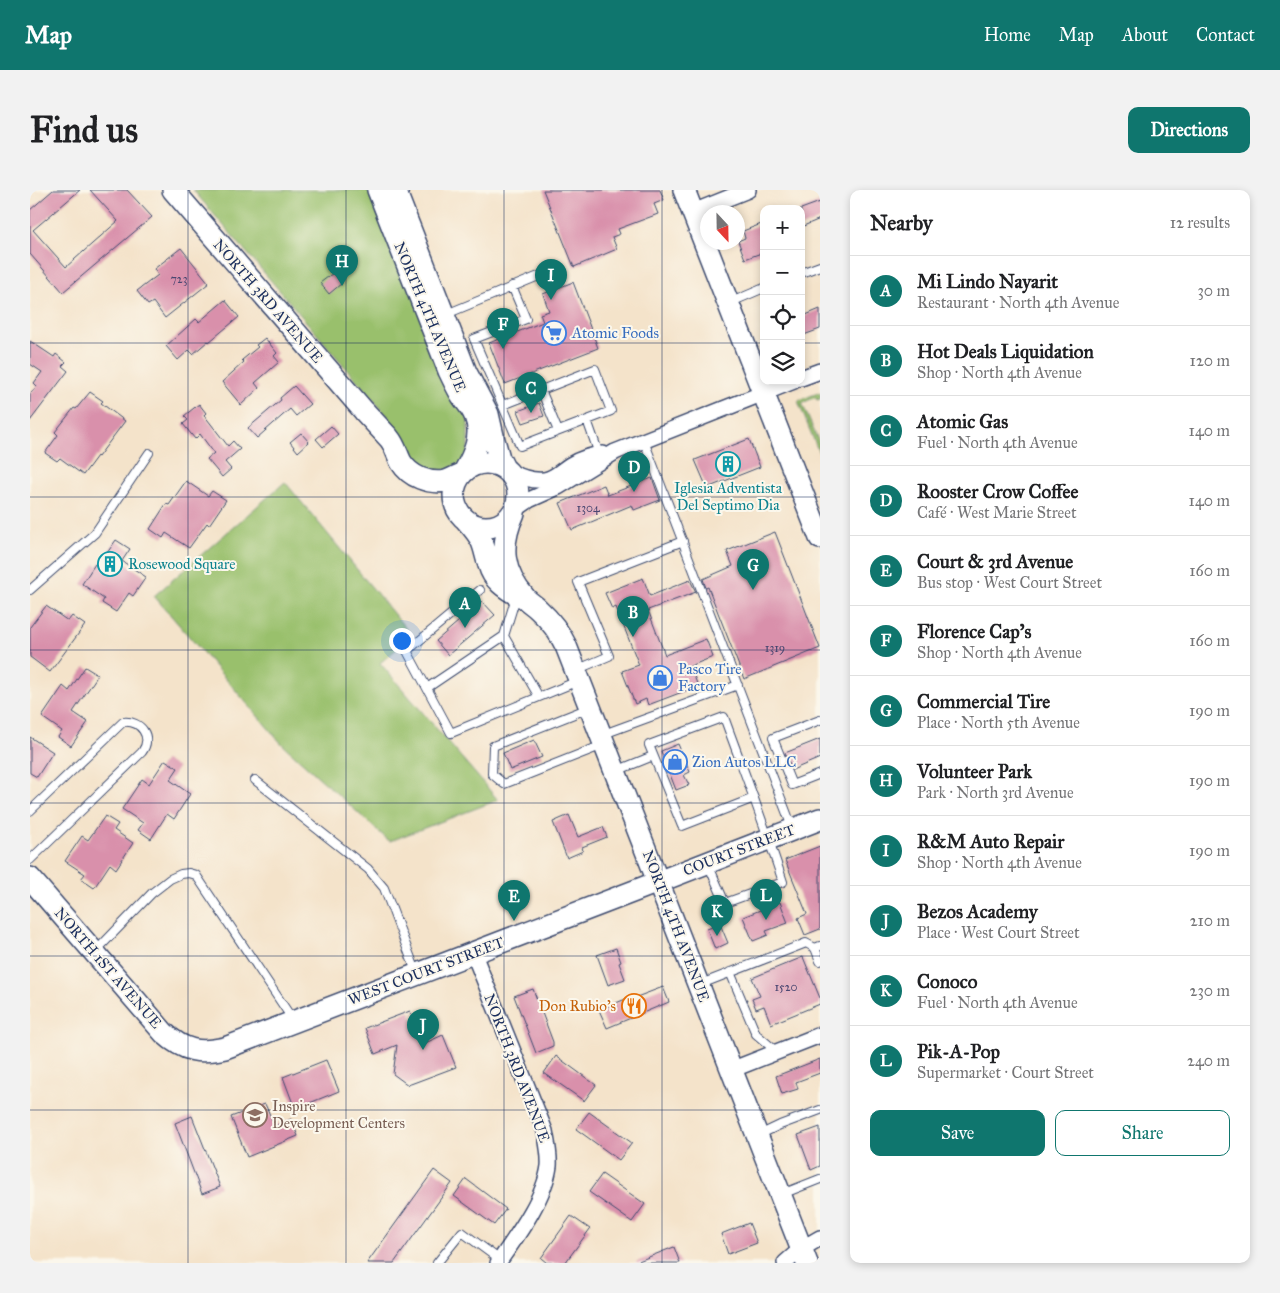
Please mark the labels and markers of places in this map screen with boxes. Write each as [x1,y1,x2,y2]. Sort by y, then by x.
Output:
pin: H [326,245,358,286]
pin: I [535,259,567,300]
pin: F [487,308,519,349]
supermarket icon: Atomic Foods [541,320,567,346]
place label: Atomic Foods [571,324,659,342]
pin: C [515,372,547,413]
pin: D [618,451,650,492]
building icon: Iglesia Adventista Del Septimo Dia [715,451,741,477]
place label: Iglesia Adventista Del Septimo Dia [674,479,783,514]
pin: G [737,549,769,590]
building icon: Rosewood Square [97,551,123,577]
place label: Rosewood Square [128,555,236,574]
pin: A [449,587,481,628]
pin: B [617,596,649,637]
place label: Pasco Tire Factory [678,660,742,695]
shop icon: Pasco Tire Factory [647,665,673,691]
shop icon: Zion Autos LLC [662,749,688,775]
place label: Zion Autos LLC [692,753,796,771]
pin: L [750,879,782,920]
pin: E [498,880,530,921]
pin: K [701,895,733,936]
restaurant icon: Don Rubio's [621,993,647,1019]
place label: Don Rubio's [539,997,616,1015]
pin: J [407,1009,439,1050]
place label: Inspire Development Centers [272,1097,405,1132]
school or university icon: Inspire Development Centers [242,1102,268,1128]

